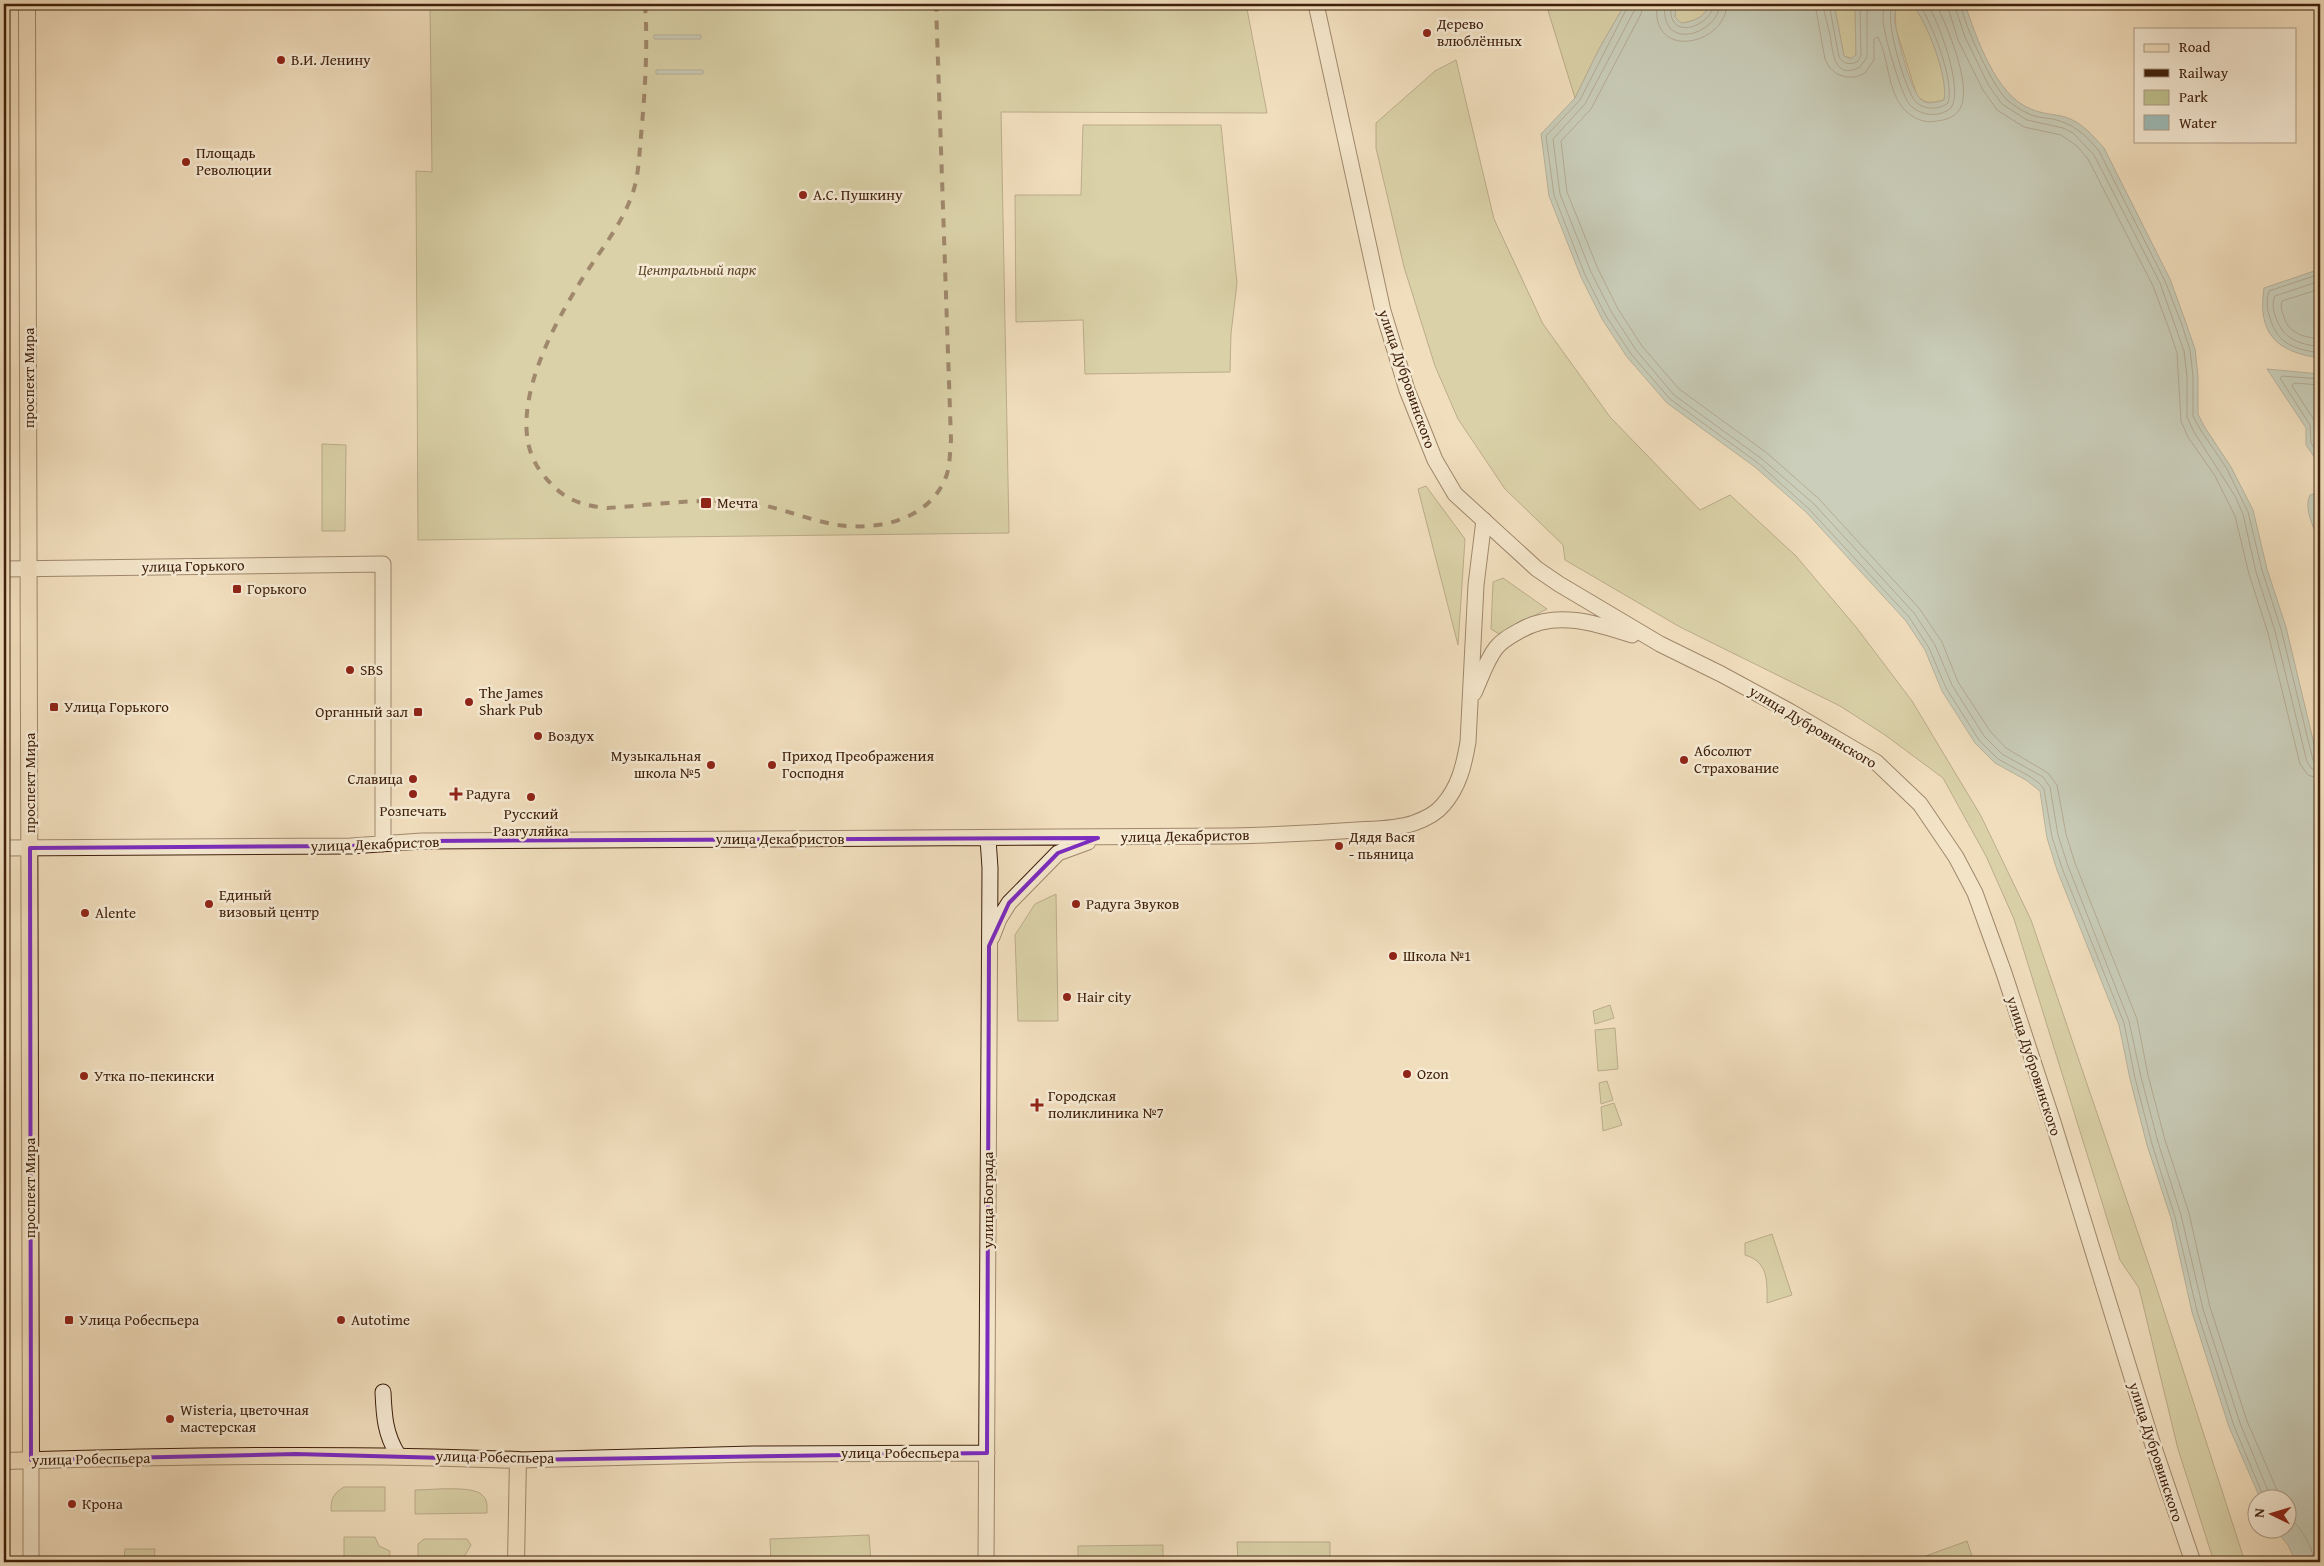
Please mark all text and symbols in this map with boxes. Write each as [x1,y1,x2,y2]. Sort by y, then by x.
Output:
place label: Дерево влюблённых [1436,13,1522,51]
marker: Дерево влюблённых [1421,27,1433,39]
legend [2134,28,2296,142]
text: Road [2179,36,2210,57]
place label: В.И. Ленину [291,49,371,70]
marker: В.И. Ленину [275,54,287,66]
text: Railway [2179,62,2229,83]
text: Park [2179,86,2208,107]
text: Water [2179,112,2217,133]
place label: Площадь Революции [196,142,272,180]
marker: Площадь Революции [180,156,192,168]
place label: А.С. Пушкину [813,184,903,205]
marker: А.С. Пушкину [797,189,809,201]
park label: Центральный парк [638,259,757,280]
street label: улица Дубровинского [1374,306,1441,451]
street label: проспект Мира [18,327,39,428]
place label: Мечта [717,492,759,513]
marker: Мечта [699,496,713,510]
street label: улица Горького [140,554,245,577]
place label: Горького [247,578,307,599]
marker: Горького [231,583,243,595]
place label: SBS [360,659,383,680]
marker: SBS [344,664,356,676]
street label: улица Дубровинского [1745,680,1881,773]
place label: The James Shark Pub [479,682,543,720]
place label: Улица Горького [64,696,169,717]
marker: The James Shark Pub [463,696,475,708]
marker: Улица Горького [48,701,60,713]
place label: Органный зал [315,701,408,722]
marker: Органный зал [412,706,424,718]
place label: Воздух [548,725,594,746]
marker: Воздух [532,730,544,742]
street label: проспект Мира [19,732,40,833]
place label: Абсолют Страхование [1694,740,1779,778]
place label: Музыкальная школа №5 [611,745,701,783]
place label: Приход Преображения Господня [782,745,934,783]
marker: Абсолют Страхование [1678,754,1690,766]
marker: Музыкальная школа №5 [705,759,717,771]
marker: Приход Преображения Господня [766,759,778,771]
place label: Славица [348,768,404,789]
marker: Славица [407,773,419,785]
place label: Радуга [466,783,511,804]
marker: Розпечать [407,788,419,800]
marker: Радуга [450,788,462,800]
marker: Русский Разгуляйка [525,791,537,803]
place label: Розпечать [379,800,447,821]
place label: Русский Разгуляйка [493,803,570,841]
street label: улица Декабристов [1119,824,1250,847]
place label: Дядя Вася - пьяница [1348,826,1416,864]
street label: улица Декабристов [715,828,844,849]
street label: улица Декабристов [309,831,440,856]
marker: Дядя Вася - пьяница [1333,840,1345,852]
place label: Единый визовый центр [219,884,319,922]
place label: Радуга Звуков [1086,893,1179,914]
marker: Единый визовый центр [203,898,215,910]
marker: Радуга Звуков [1070,898,1082,910]
place label: Alente [95,902,136,923]
marker: Alente [79,907,91,919]
place label: Школа №1 [1403,945,1471,966]
marker: Школа №1 [1387,950,1399,962]
place label: Hair city [1077,986,1132,1007]
marker: Hair city [1061,991,1073,1003]
street label: улица Дубровинского [2002,992,2067,1139]
place label: Ozon [1417,1063,1449,1084]
place label: Утка по-пекински [94,1065,214,1086]
marker: Ozon [1401,1068,1413,1080]
marker: Утка по-пекински [78,1070,90,1082]
place label: Городская поликлиника №7 [1048,1085,1164,1123]
marker: Городская поликлиника №7 [1030,1098,1044,1112]
street label: проспект Мира [19,1137,40,1238]
street label: улица Бограда [977,1151,998,1249]
place label: Улица Робеспьера [79,1309,200,1330]
place label: Autotime [351,1309,410,1330]
marker: Улица Робеспьера [63,1314,75,1326]
marker: Autotime [335,1314,347,1326]
street label: улица Дубровинского [2124,1378,2189,1525]
place label: Wisteria, цветочная мастерская [180,1399,309,1437]
marker: Wisteria, цветочная мастерская [164,1413,176,1425]
street label: улица Робеспьера [840,1442,960,1463]
street label: улица Робеспьера [434,1445,555,1468]
street label: улица Робеспьера [30,1447,151,1470]
north arrow [2246,1488,2296,1538]
place label: Крона [82,1493,124,1514]
marker: Крона [66,1498,78,1510]
text: N [2249,1507,2269,1518]

